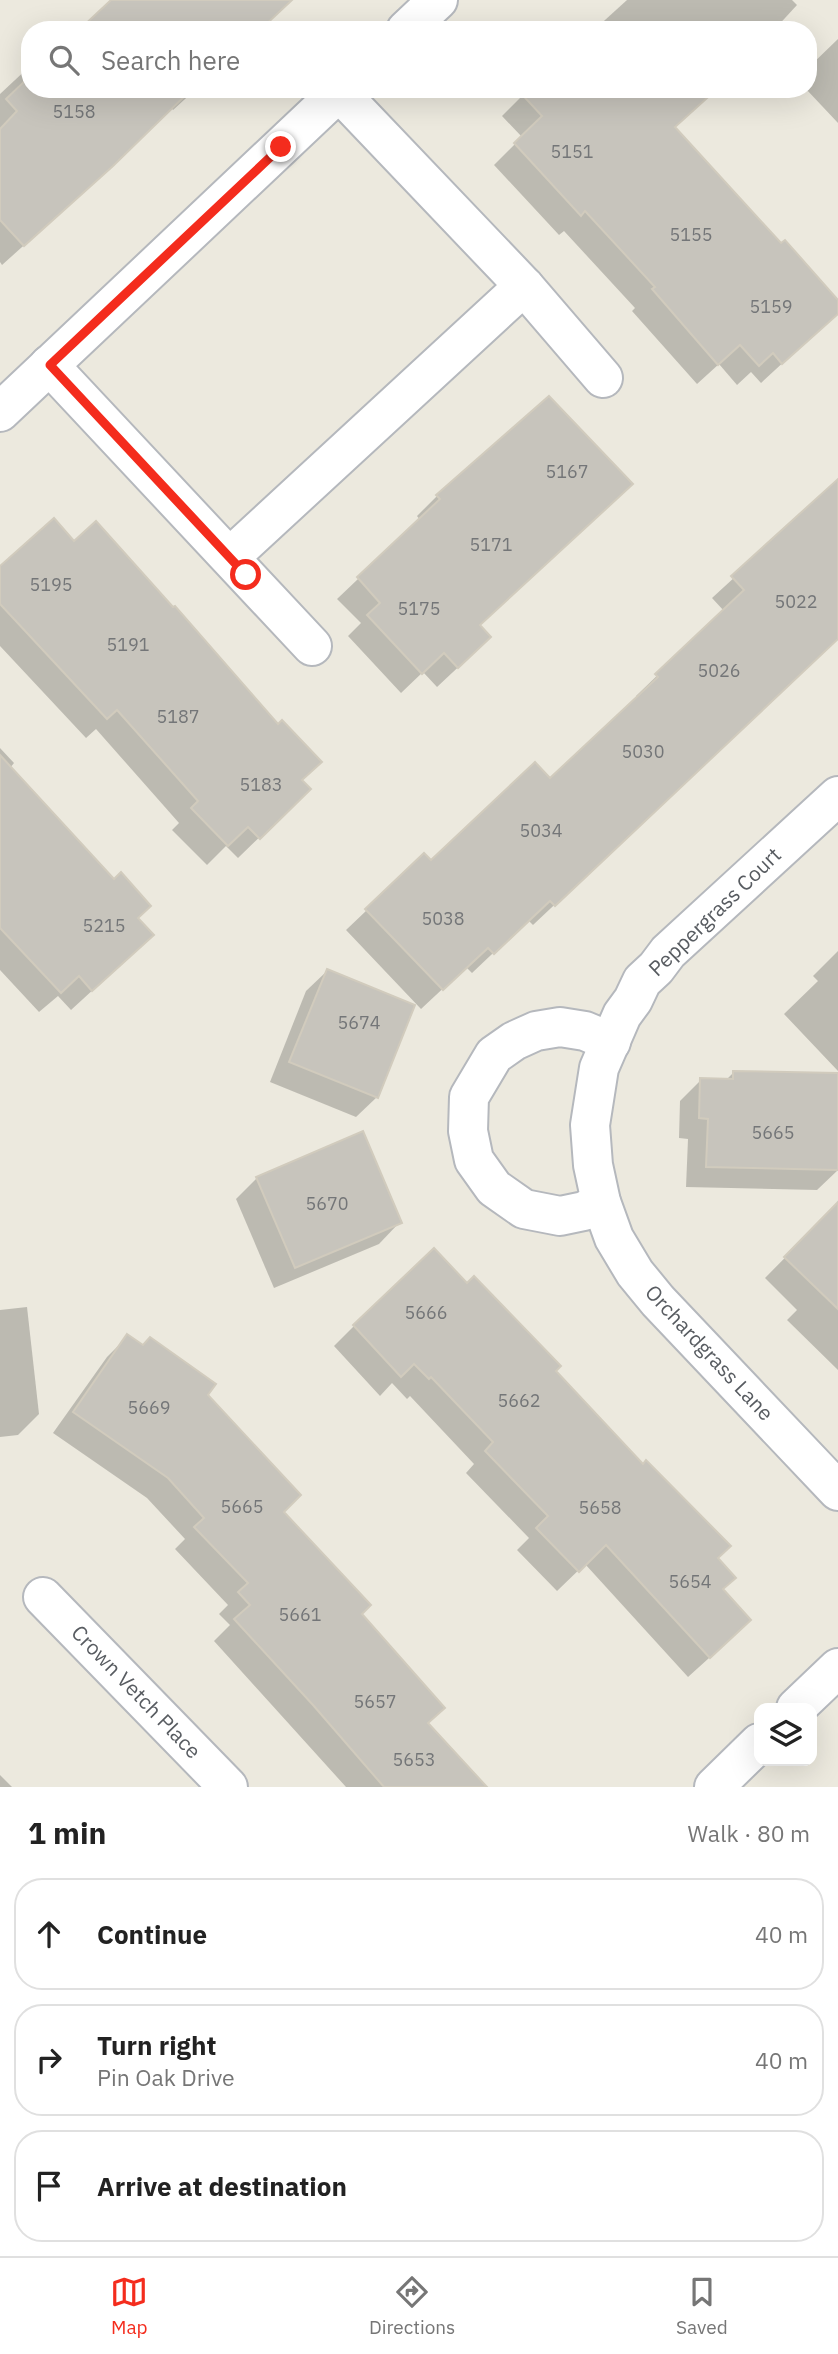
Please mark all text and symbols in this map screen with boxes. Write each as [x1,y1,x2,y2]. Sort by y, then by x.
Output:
search box [21,21,817,98]
icon: search [45,41,83,79]
text: Search here [101,43,240,77]
house number: 5158 [52,100,96,123]
route end [265,131,296,162]
house number: 5151 [550,140,594,163]
house number: 5155 [669,223,713,246]
house number: 5159 [749,295,793,318]
house number: 5167 [545,460,589,483]
house number: 5171 [469,533,513,556]
route start [230,559,261,590]
house number: 5195 [29,573,73,596]
house number: 5022 [774,590,818,613]
house number: 5175 [397,597,441,620]
house number: 5191 [106,633,150,656]
house number: 5026 [697,659,741,682]
house number: 5187 [156,705,200,728]
house number: 5030 [621,740,665,763]
house number: 5183 [239,773,283,796]
house number: 5034 [519,819,563,842]
street label: Peppergrass Court [642,841,787,982]
house number: 5038 [421,907,465,930]
house number: 5215 [82,914,126,937]
house number: 5674 [337,1011,381,1034]
house number: 5665 [751,1121,795,1144]
house number: 5670 [305,1192,349,1215]
street label: Orchardgrass Lane [639,1278,780,1426]
house number: 5666 [404,1301,448,1324]
house number: 5662 [497,1389,541,1412]
house number: 5669 [127,1396,171,1419]
house number: 5665 [220,1495,264,1518]
house number: 5658 [578,1496,622,1519]
house number: 5654 [668,1570,712,1593]
house number: 5661 [278,1603,322,1626]
street label: Crown Vetch Place [66,1619,208,1764]
house number: 5657 [353,1690,397,1713]
map controls [754,1703,817,1766]
button: layers [754,1703,817,1766]
house number: 5653 [392,1748,436,1771]
text: 1 min [28,1813,106,1852]
text: Walk · 80 m [688,1818,810,1848]
icon: ahead [30,1915,68,1953]
text: Continue [97,1917,207,1951]
text: 40 m [755,1919,808,1949]
text: Turn right [97,2028,216,2062]
icon: right [30,2041,68,2079]
text: 40 m [755,2045,808,2075]
text: Pin Oak Drive [97,2062,235,2092]
icon: arrive [30,2167,68,2205]
text: Arrive at destination [97,2169,347,2203]
tab: Map [110,2273,148,2339]
tab: Directions [369,2273,455,2339]
tab: Saved [676,2273,728,2339]

